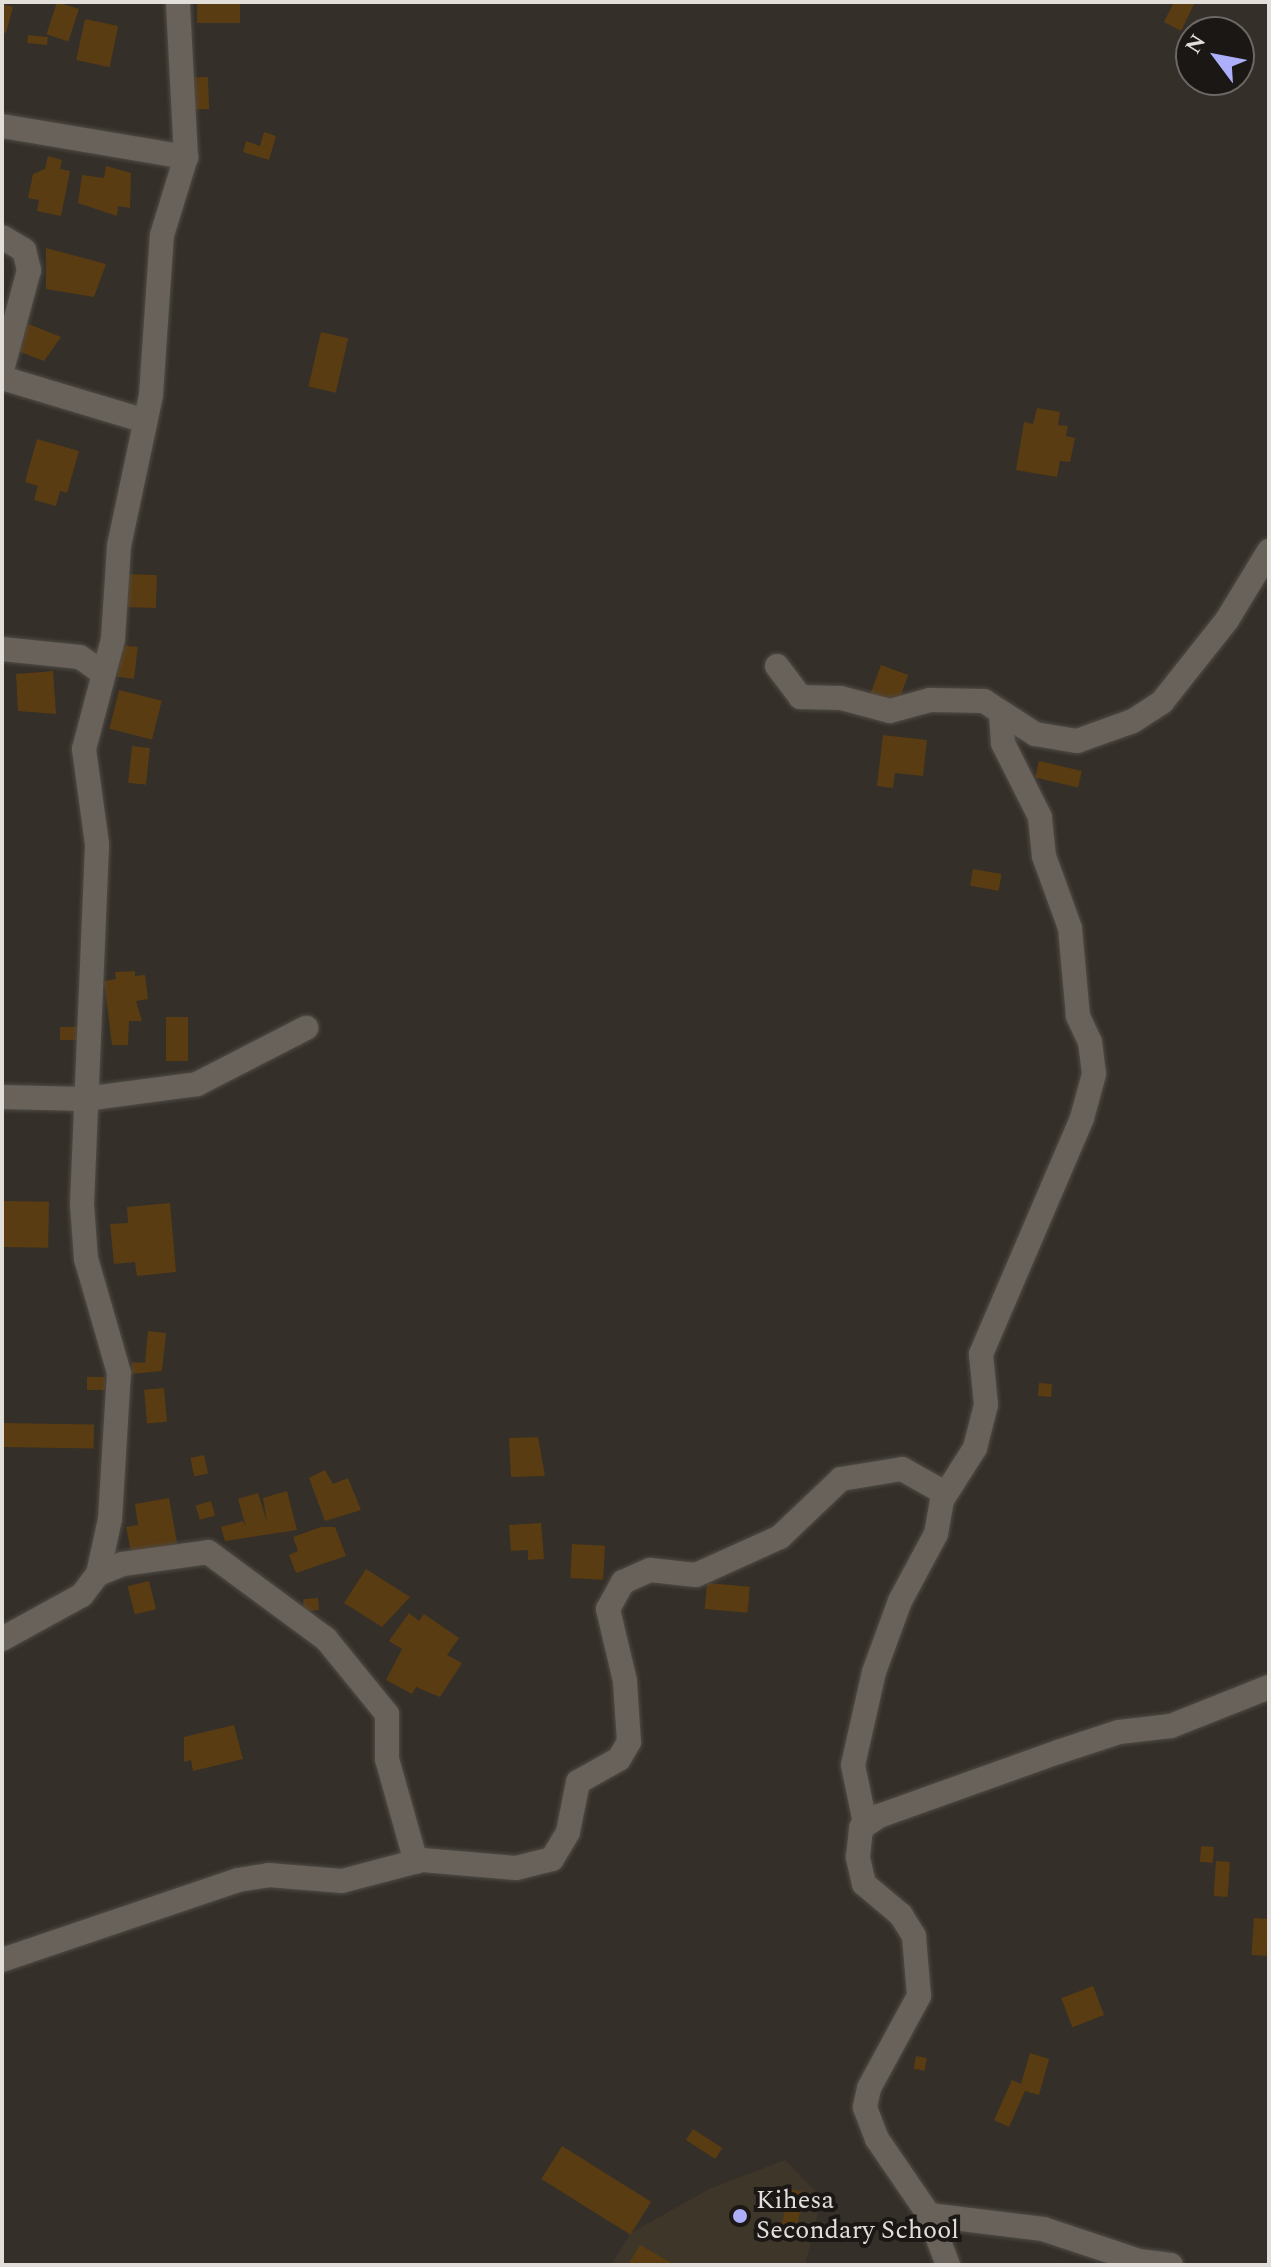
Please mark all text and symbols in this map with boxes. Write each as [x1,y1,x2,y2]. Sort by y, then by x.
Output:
north arrow [1175,16,1255,96]
text: N [1177,28,1215,60]
place label: Kihesa Secondary School [756,2185,959,2246]
marker: Kihesa Secondary School [731,2207,749,2225]

